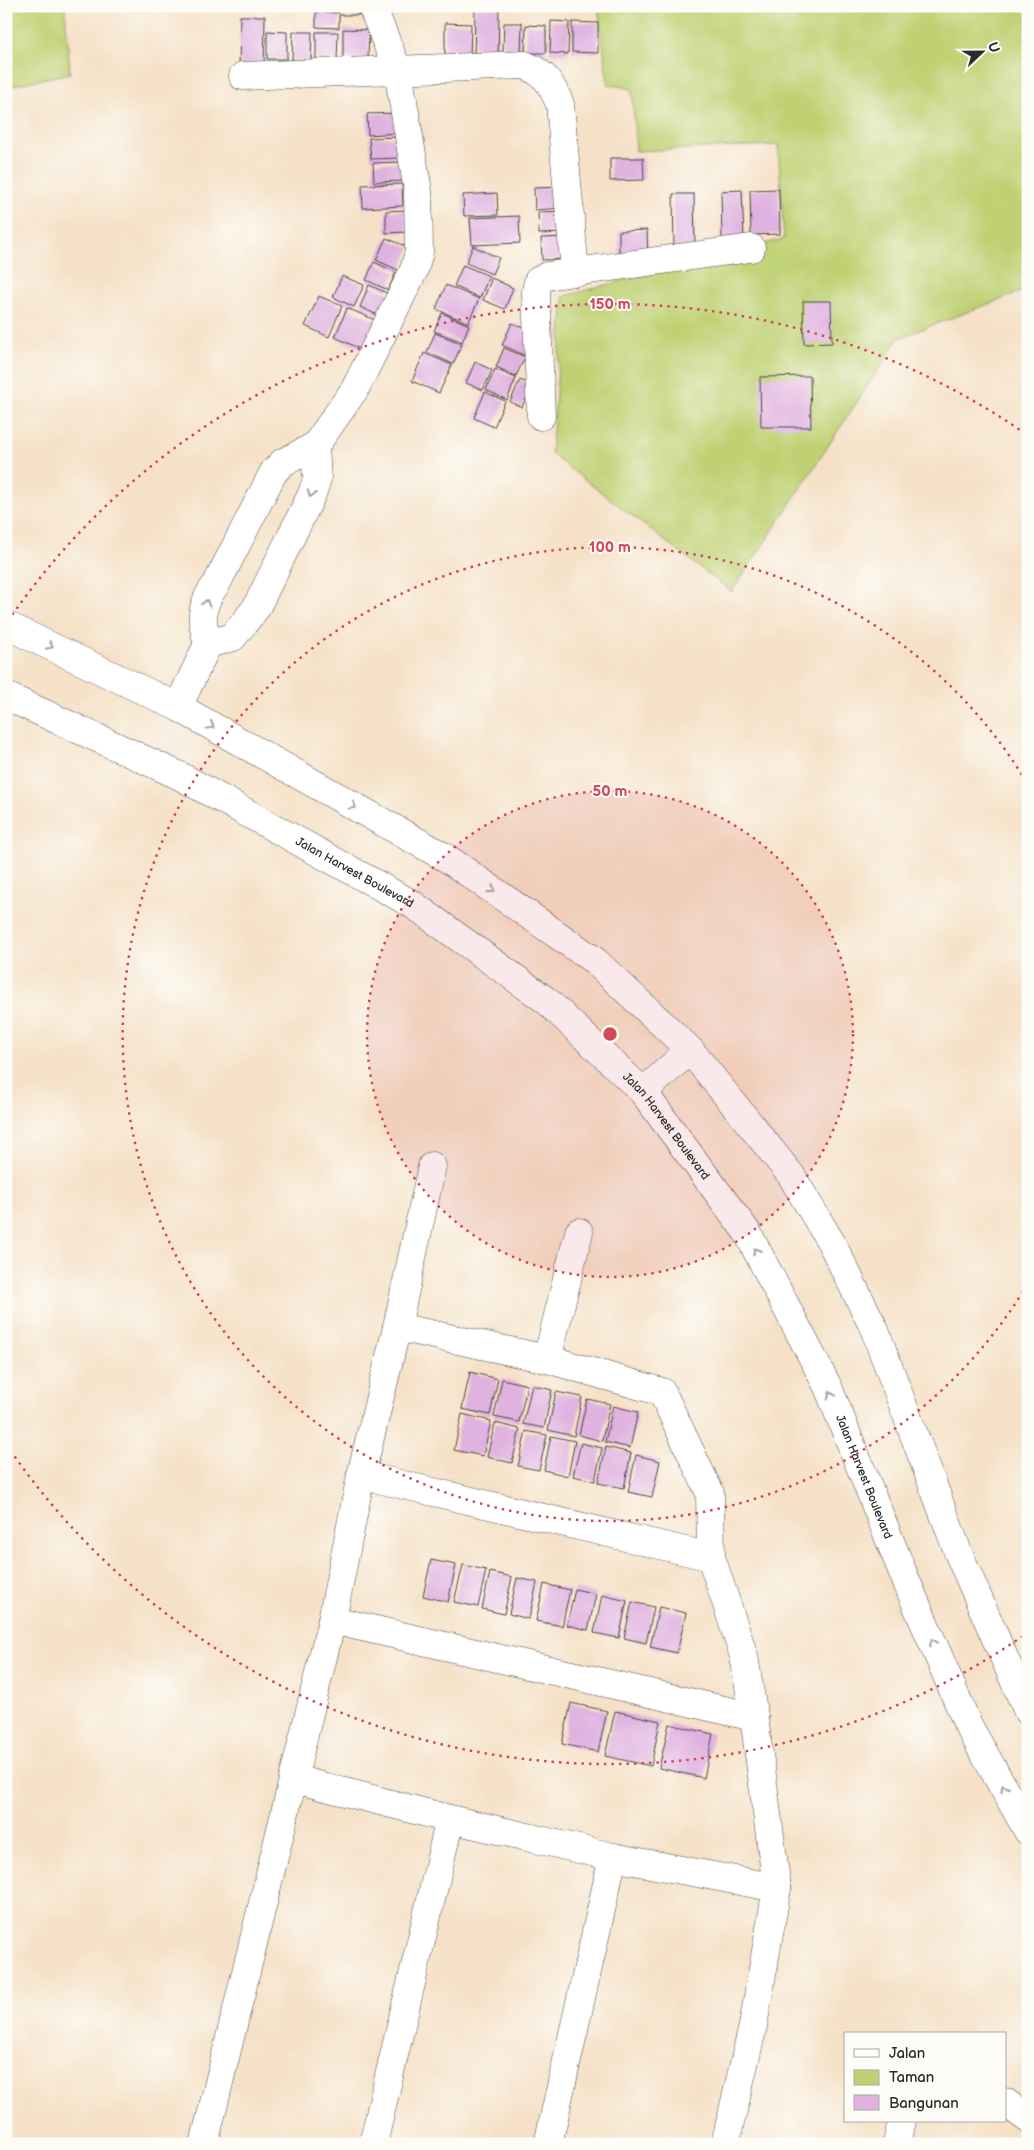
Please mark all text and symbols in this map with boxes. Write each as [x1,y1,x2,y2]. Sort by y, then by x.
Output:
north arrow [956,28,1006,78]
text: U [984,40,1003,55]
text: 150 m [589,295,631,314]
one-way arrow [307,489,318,498]
text: 100 m [589,538,631,557]
one-way arrow [200,598,211,607]
one-way arrow [45,640,54,650]
one-way arrow [206,720,215,730]
text: 50 m [593,782,628,801]
one-way arrow [348,799,357,809]
street label: Jalan Harvest Boulevard [293,834,416,911]
one-way arrow [486,884,496,893]
centre of rings [601,1025,619,1043]
street label: Jalan Harvest Boulevard [620,1069,713,1183]
one-way arrow [753,1247,763,1256]
one-way arrow [827,1391,837,1400]
street label: Jalan Harvest Boulevard [832,1412,896,1541]
one-way arrow [928,1638,939,1647]
one-way arrow [1000,1784,1010,1793]
legend [844,2032,1006,2122]
text: Jalan [889,2044,925,2063]
text: Taman [889,2068,934,2087]
text: Bangunan [889,2094,959,2113]

